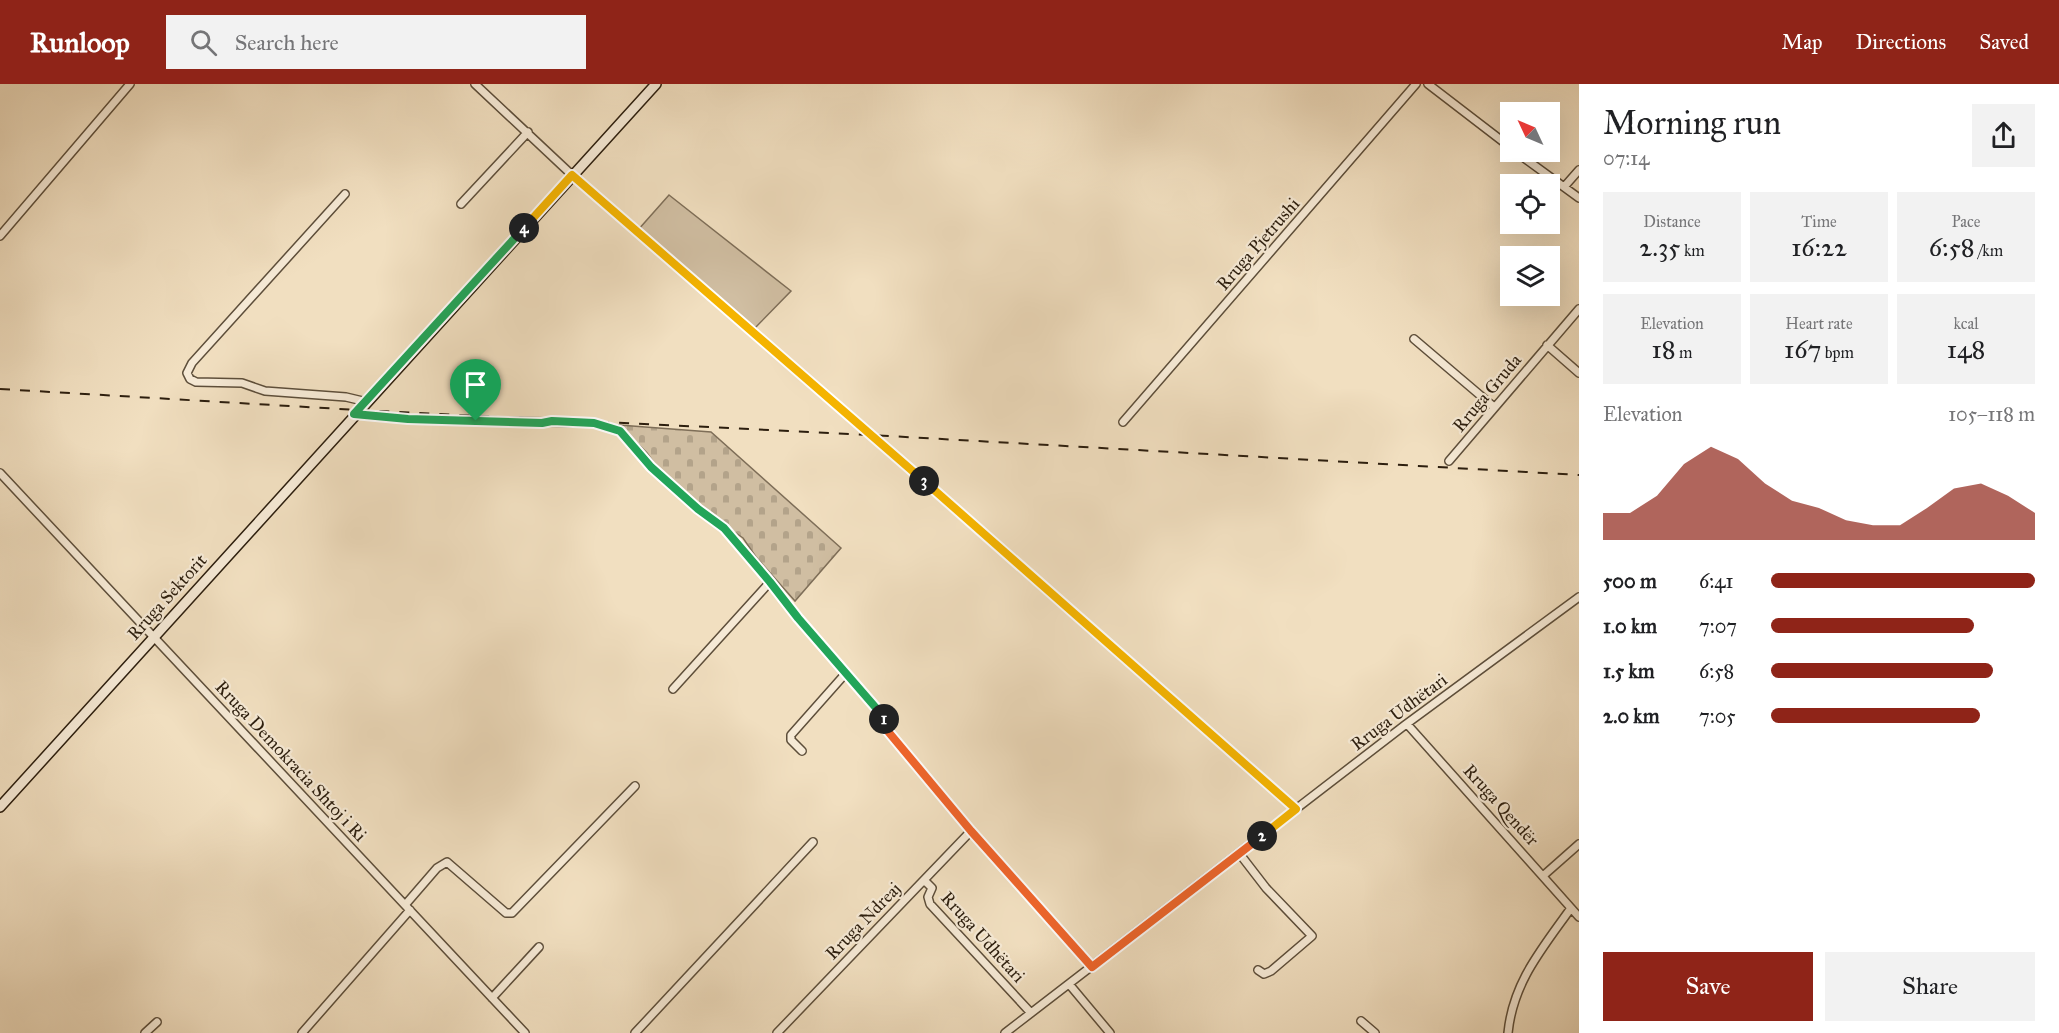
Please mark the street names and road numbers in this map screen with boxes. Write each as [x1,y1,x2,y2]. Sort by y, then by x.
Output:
street label: Rruga Pjetrushi [1212,193,1305,295]
street label: Rruga Gruda [1448,349,1527,437]
street label: Rruga Sektorit [122,549,213,645]
street label: Rruga Udhëtari [1346,669,1452,756]
street label: Rruga Demokracia Shtoj i Ri [210,676,371,847]
street label: Rruga Qendër [1458,760,1544,851]
street label: Rruga Ndreaj [821,878,906,965]
street label: Rruga Udhëtari [936,887,1030,988]

